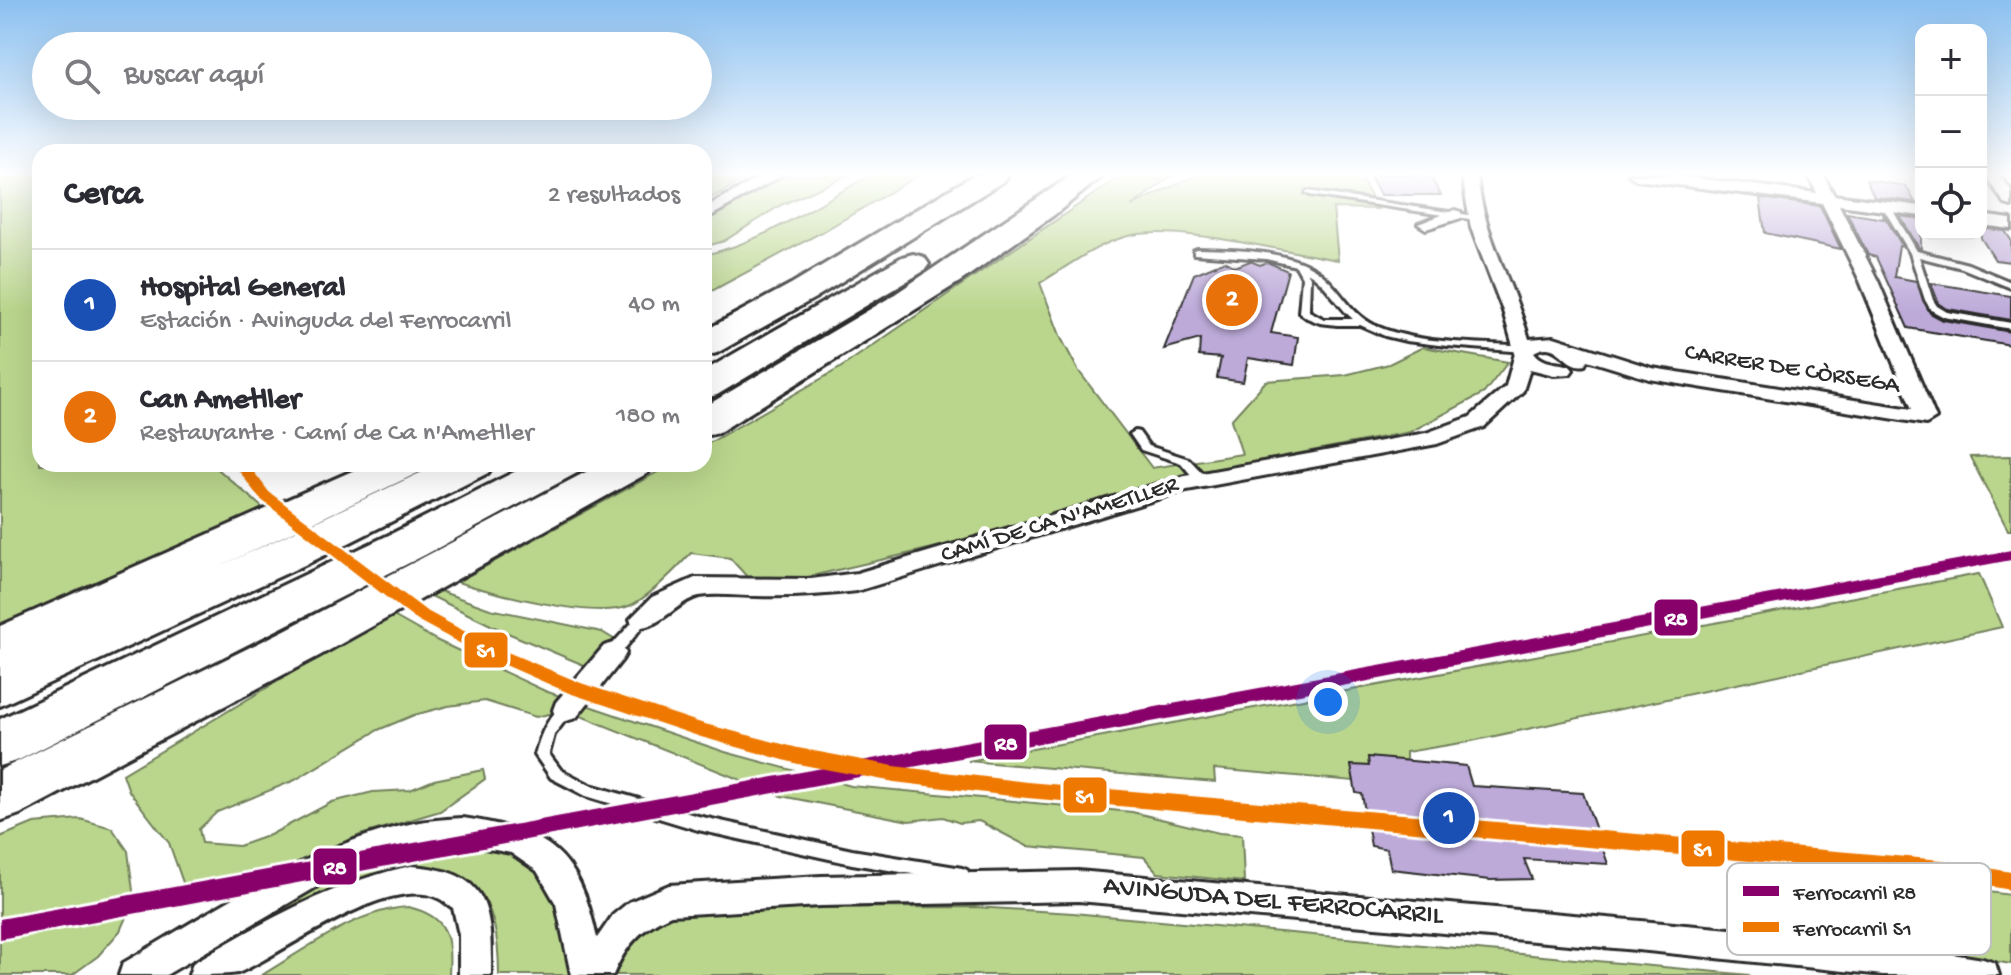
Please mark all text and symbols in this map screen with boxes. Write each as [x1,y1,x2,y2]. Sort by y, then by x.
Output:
map controls [1915,24,1987,240]
button: + [1915,24,1987,96]
search box [32,32,712,120]
icon: search [60,54,104,98]
text: Buscar aquí [124,59,264,94]
button: − [1915,96,1987,168]
button: locate [1915,168,1987,240]
text: Cerca [64,176,142,216]
text: 2 resultados [548,181,680,212]
pin: 2 [1206,270,1258,330]
text: Hospital General [140,272,346,307]
text: 1 [85,290,95,321]
text: 40 m [628,290,680,321]
text: Estación · Avinguda del Ferrocarril [140,307,511,338]
street label: CARRER DE CÒRSEGA [1682,339,1903,402]
text: Can Ametller [140,384,300,419]
text: 2 [84,402,96,433]
text: 180 m [616,402,680,433]
text: Restaurante · Camí de Ca n'Ametller [140,419,534,450]
street label: CAMÍ DE CA N'AMETLLER [938,471,1183,571]
line badge: R8 [1653,598,1699,637]
text: R8 [1663,608,1688,634]
line badge: S1 [463,631,509,669]
text: S1 [476,640,496,666]
your location [1308,682,1348,722]
line badge: R8 [983,723,1028,761]
text: R8 [993,733,1018,759]
line badge: S1 [1062,776,1108,814]
text: S1 [1075,786,1095,812]
pin: 1 [1423,788,1475,848]
line badge: S1 [1680,829,1726,868]
text: S1 [1693,839,1713,865]
line badge: R8 [312,847,358,886]
text: R8 [322,857,347,883]
legend [1727,863,1991,955]
street label: AVINGUDA DEL FERROCARRIL [1102,871,1446,933]
text: Ferrocarril R8 [1792,882,1916,908]
text: Ferrocarril S1 [1792,918,1912,944]

